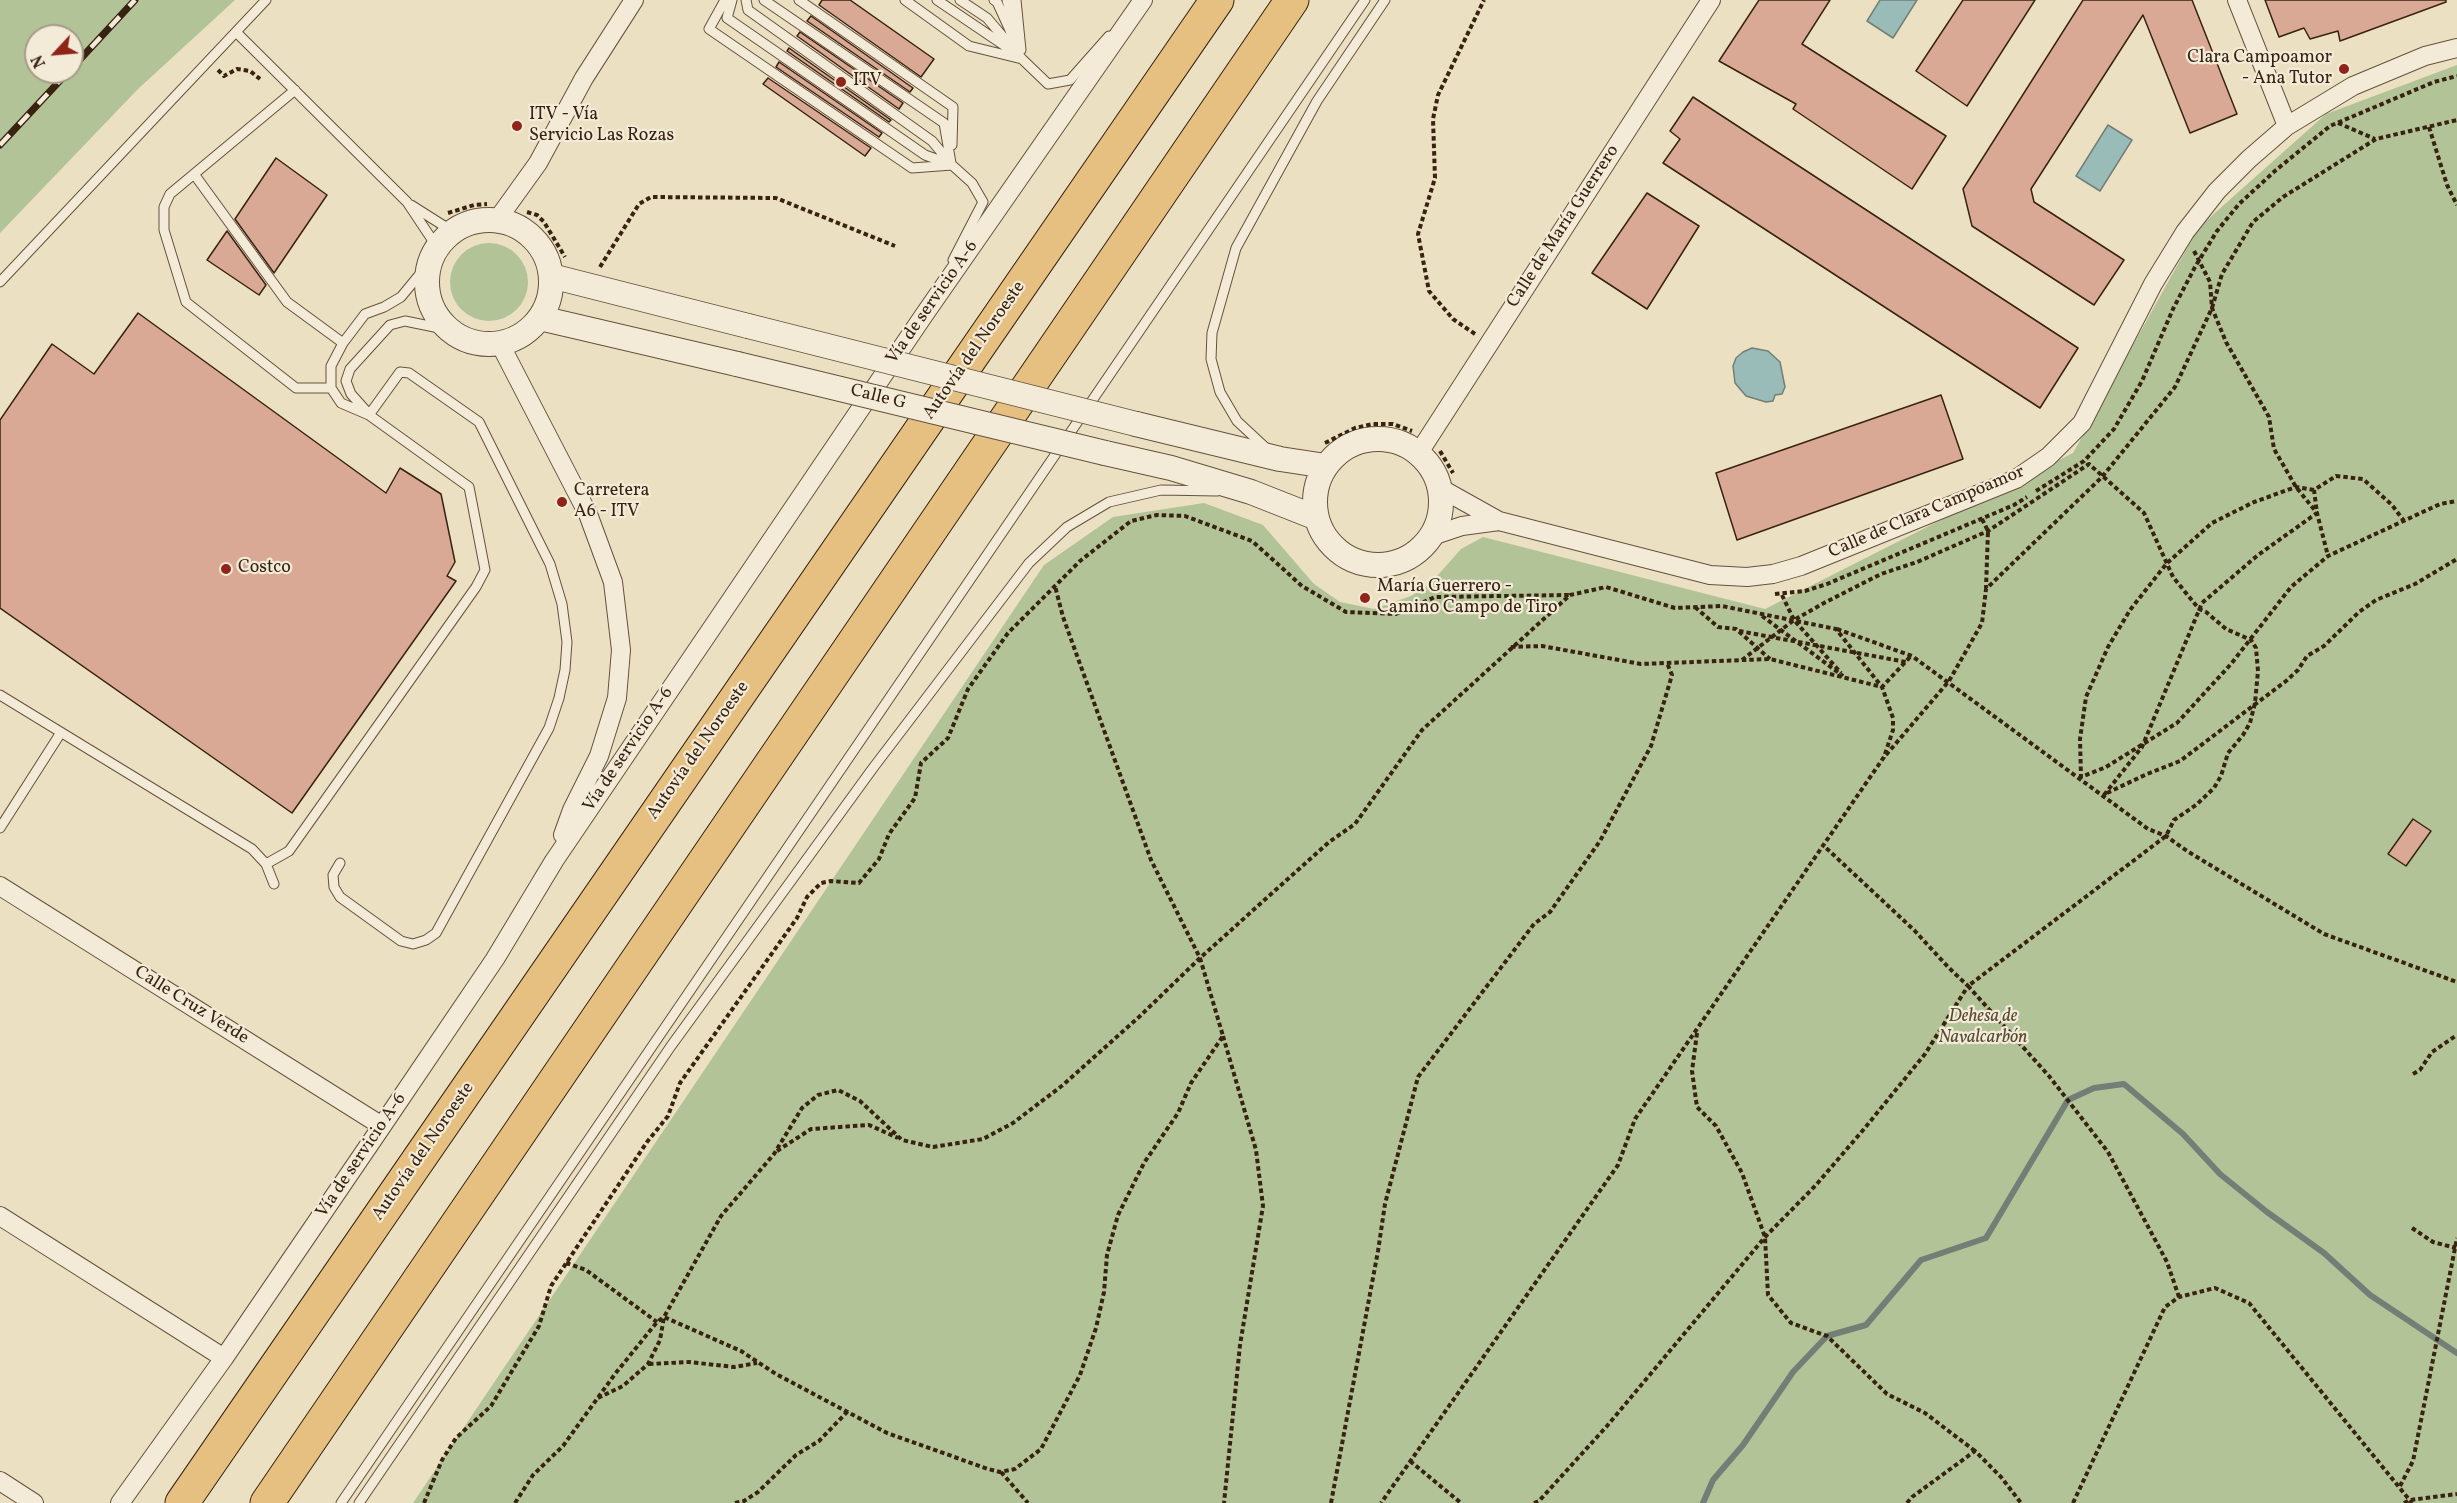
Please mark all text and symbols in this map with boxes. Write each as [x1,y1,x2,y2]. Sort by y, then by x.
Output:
north arrow [24,24,84,84]
place label: Clara Campoamor - Ana Tutor [2187,48,2332,90]
text: N [27,51,52,71]
marker: Clara Campoamor - Ana Tutor [2337,62,2351,76]
place label: ITV [853,71,882,93]
marker: ITV [834,75,848,89]
place label: ITV - Vía Servicio Las Rozas [529,105,674,148]
marker: ITV - Vía Servicio Las Rozas [510,119,524,133]
street label: Calle de María Guerrero [1503,142,1625,312]
street label: Vía de servicio A-6 [882,237,984,369]
street label: Autovía del Noroeste [919,278,1031,424]
street label: Calle G [848,381,908,415]
street label: Calle de Clara Campoamor [1826,462,2028,564]
place label: Carretera A6 - ITV [574,481,650,524]
marker: Carretera A6 - ITV [555,495,569,509]
place label: Costco [238,558,291,580]
marker: Costco [219,562,233,576]
place label: María Guerrero - Camino Campo de Tiro [1377,577,1558,620]
marker: María Guerrero - Camino Campo de Tiro [1358,591,1372,605]
street label: Autovía del Noroeste [643,678,755,824]
street label: Vía de servicio A-6 [579,684,679,816]
street label: Calle Cruz Verde [130,962,252,1050]
park label: Dehesa de Navalcarbón [1939,1007,2027,1050]
street label: Autovía del Noroeste [368,1079,480,1225]
street label: Vía de servicio A-6 [312,1090,412,1222]

